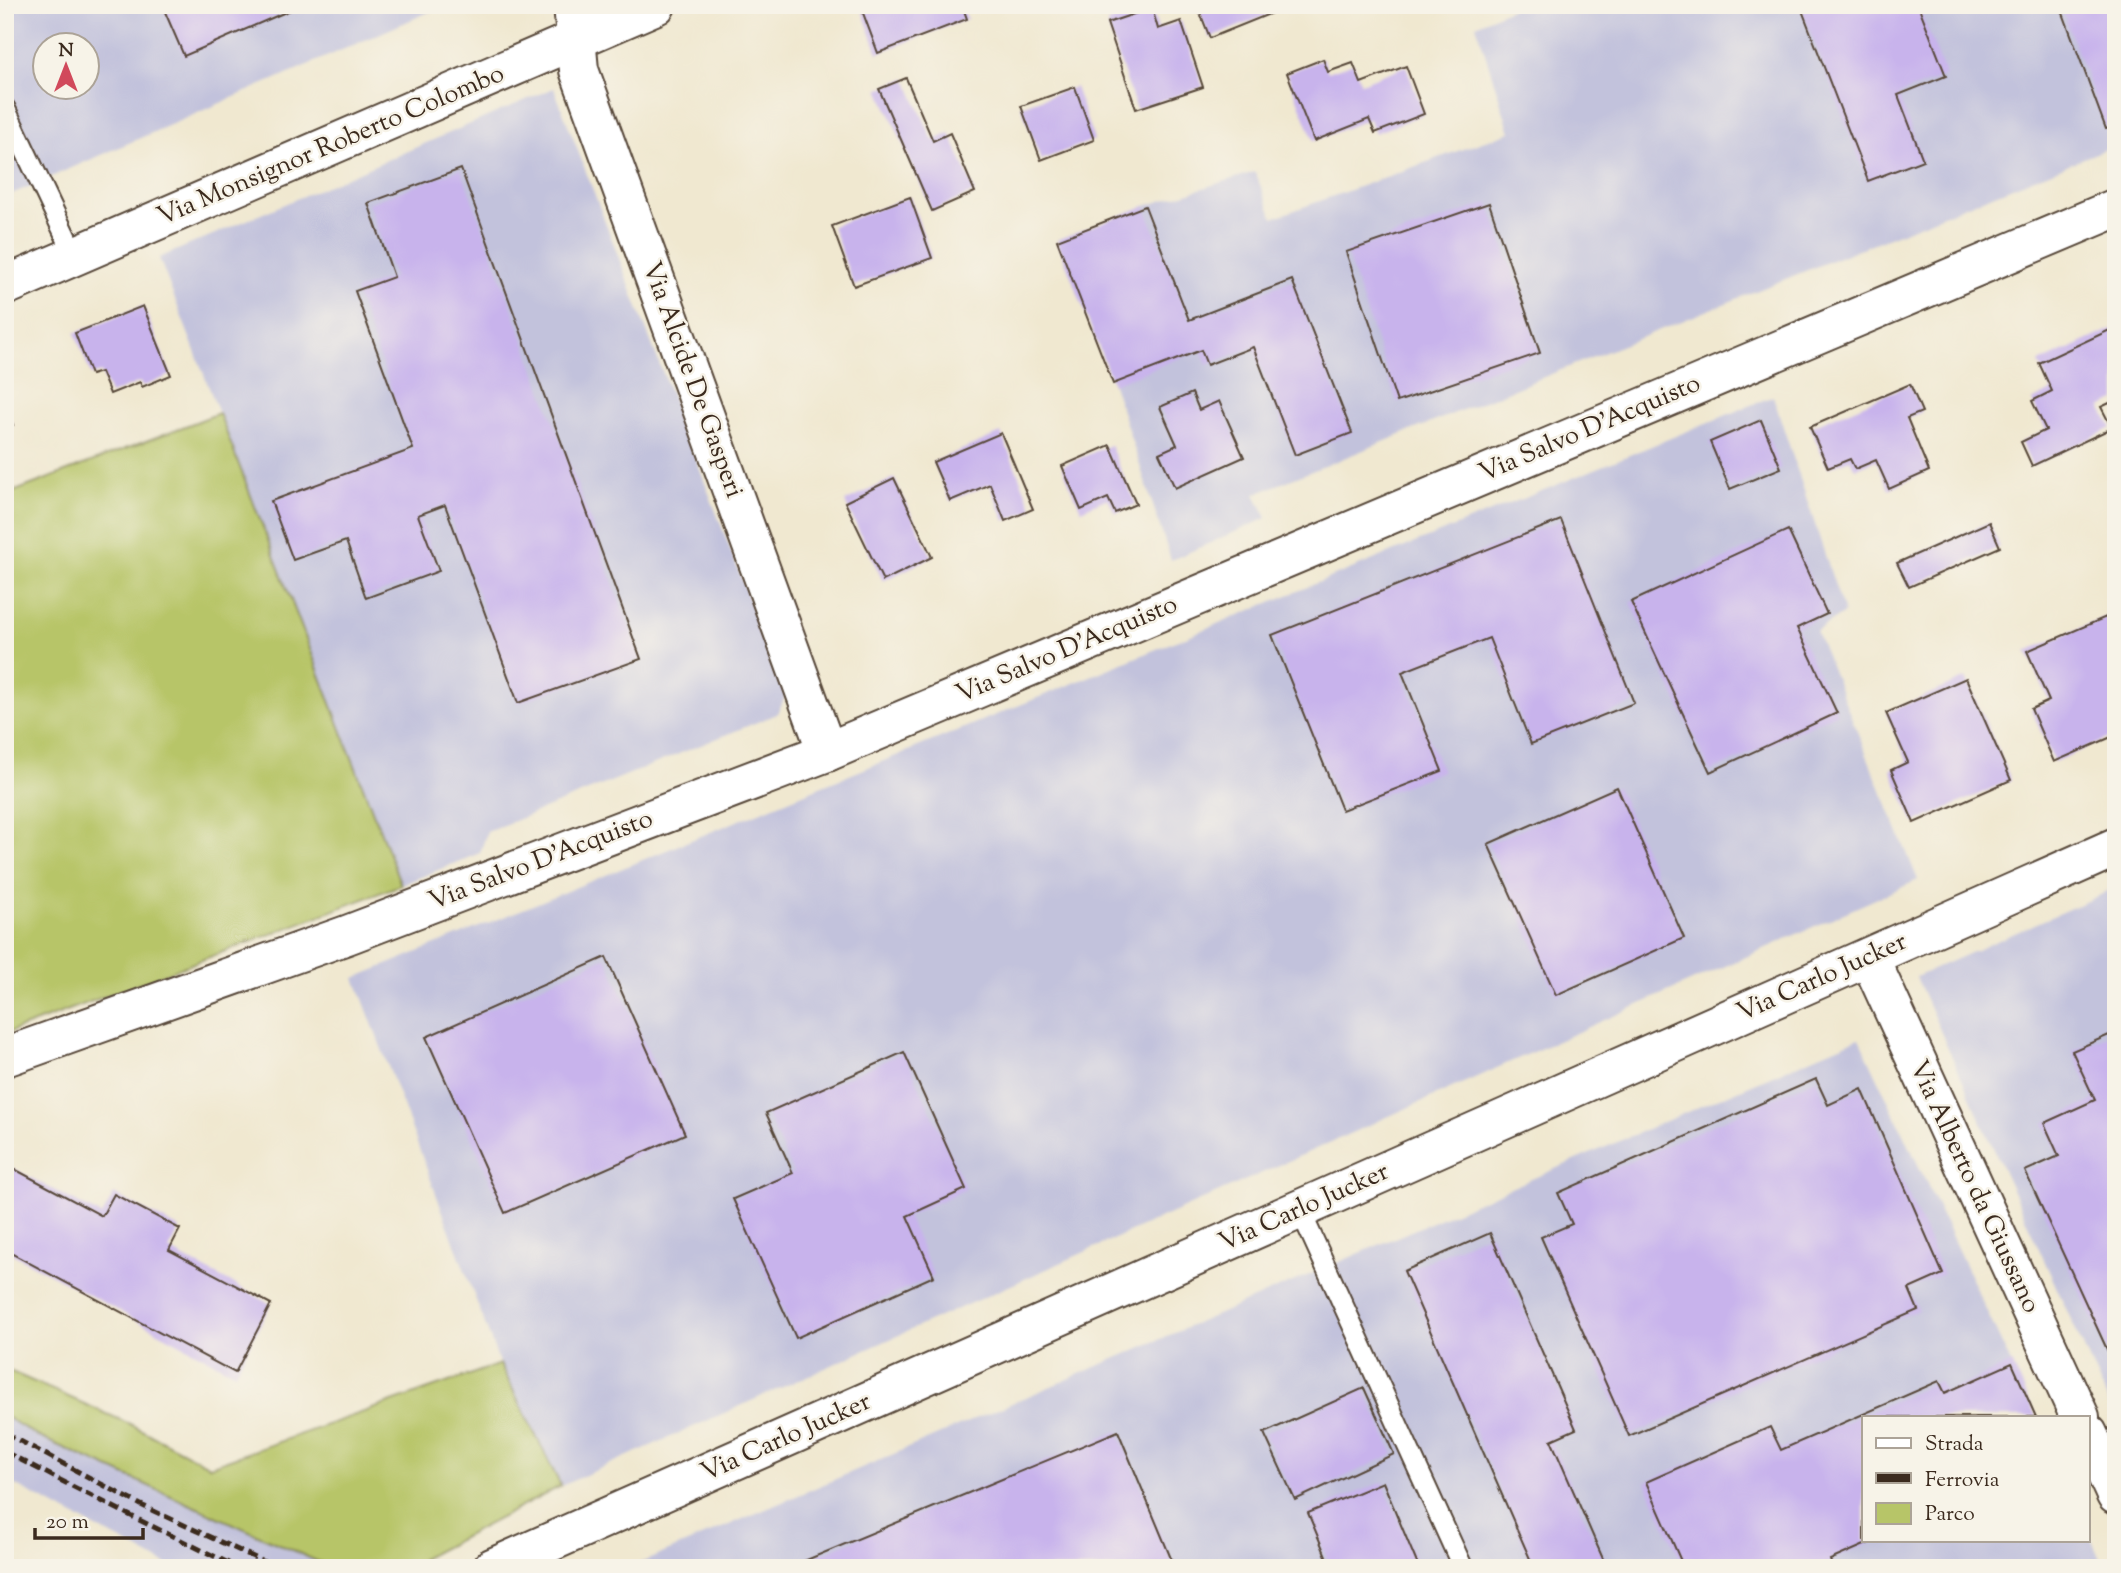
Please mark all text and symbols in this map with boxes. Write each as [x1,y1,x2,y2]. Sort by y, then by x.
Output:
north arrow [32,32,102,102]
text: N [58,38,74,65]
street label: Via Monsignor Roberto Colombo [152,56,510,236]
street label: Via Alcide De Gasperi [632,257,752,503]
street label: Via Salvo D'Acquisto [1473,366,1707,492]
street label: Via Salvo D'Acquisto [950,587,1184,713]
street label: Via Salvo D'Acquisto [424,801,658,921]
street label: Via Carlo Jucker [1731,924,1913,1032]
street label: Via Alberto da Giussano [1899,1055,2049,1319]
street label: Via Carlo Jucker [1213,1154,1395,1262]
street label: Via Carlo Jucker [695,1384,877,1492]
legend [1862,1416,2090,1542]
text: Strada [1925,1430,1984,1460]
text: Ferrovia [1925,1466,2000,1496]
scale bar [35,1496,144,1540]
text: Parco [1925,1500,1975,1530]
text: 20 m [46,1508,89,1538]

